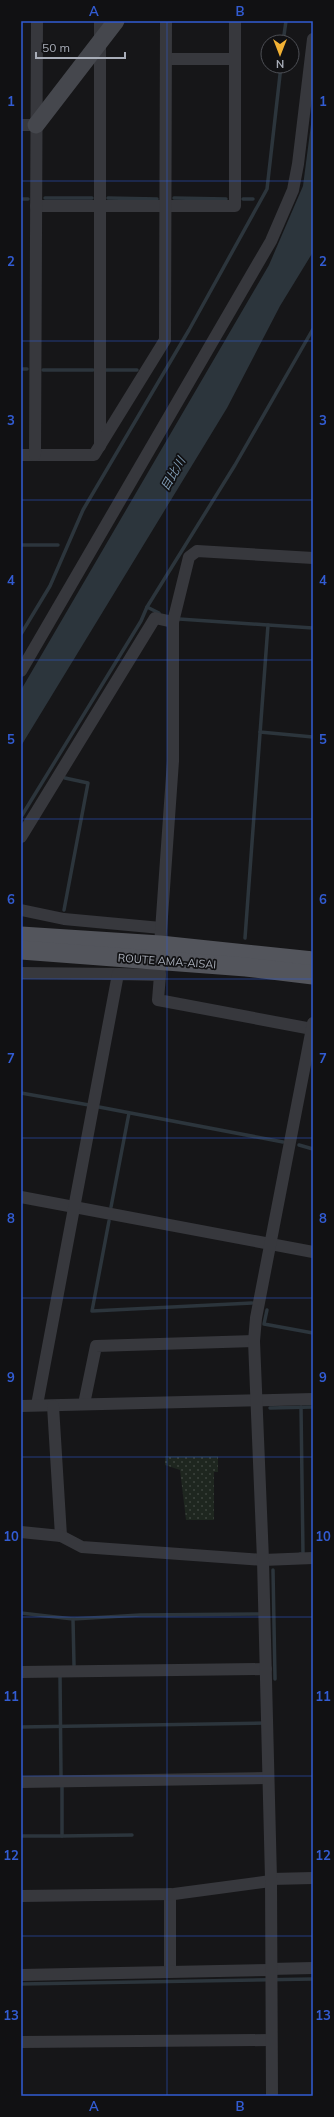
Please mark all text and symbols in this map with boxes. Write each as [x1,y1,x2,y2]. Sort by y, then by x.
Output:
text: A [89,3,99,19]
text: B [236,3,245,19]
scale bar [36,34,125,60]
north arrow [260,34,300,74]
text: 50 m [42,40,70,55]
text: N [276,57,284,71]
text: 1 [7,93,15,109]
text: 1 [319,93,327,109]
text: 2 [7,253,15,269]
text: 2 [319,253,327,269]
text: 3 [7,412,15,428]
text: 3 [319,412,327,428]
water label: 目比川 [157,453,189,493]
text: 4 [7,572,15,588]
text: 4 [319,572,327,588]
text: 5 [7,731,15,747]
text: 5 [319,731,327,747]
text: 6 [7,891,15,907]
text: 6 [319,891,327,907]
street label: ROUTE AMA-AISAI [117,951,217,971]
text: 7 [7,1050,15,1066]
text: 7 [319,1050,327,1066]
text: 8 [7,1210,15,1226]
text: 8 [319,1210,327,1226]
text: 9 [7,1369,15,1385]
text: 9 [319,1369,327,1385]
text: 10 [3,1528,19,1544]
text: 10 [315,1528,331,1544]
text: 11 [3,1688,19,1704]
text: 11 [315,1688,331,1704]
text: 12 [3,1847,19,1863]
text: 12 [315,1847,331,1863]
text: 13 [3,2007,19,2023]
text: 13 [315,2007,331,2023]
text: A [89,2098,99,2114]
text: B [236,2098,245,2114]

